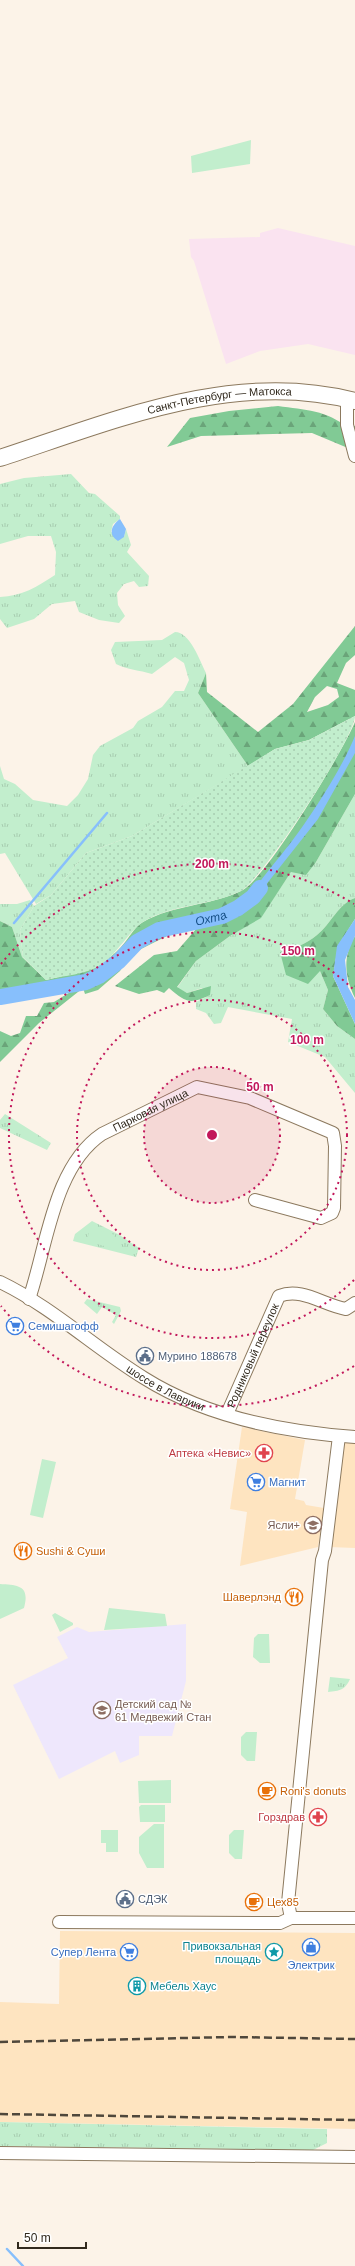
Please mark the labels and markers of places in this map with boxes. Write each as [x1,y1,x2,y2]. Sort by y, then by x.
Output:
centre of rings [205,1128,219,1142]
supermarket icon: Семишагофф [5,1316,25,1336]
place label: Семишагофф [28,1320,99,1332]
public building icon: Мурино 188678 [135,1346,155,1366]
place label: Мурино 188678 [158,1350,237,1362]
pharmacy icon: Аптека «Невис» [254,1443,274,1463]
place label: Аптека «Невис» [169,1447,251,1459]
supermarket icon: Магнит [246,1472,266,1492]
place label: Магнит [269,1476,306,1488]
school or university icon: Ясли+ [303,1515,323,1535]
place label: Ясли+ [268,1519,300,1531]
restaurant icon: Sushi & Суши [13,1541,33,1561]
place label: Sushi & Суши [36,1545,105,1557]
restaurant icon: Шаверлэнд [284,1587,304,1607]
place label: Шаверлэнд [223,1591,282,1603]
place label: Детский сад № 61 Медвежий Стан [115,1698,211,1723]
school or university icon: Детский сад № 61 Медвежий Стан [92,1700,112,1720]
cafe icon: Roni's donuts [257,1781,277,1801]
place label: Roni's donuts [280,1785,347,1797]
pharmacy icon: Горздрав [308,1807,328,1827]
place label: Горздрав [258,1811,305,1823]
public building icon: СДЭК [115,1889,135,1909]
cafe icon: Цех85 [244,1892,264,1912]
place label: СДЭК [138,1893,168,1905]
place label: Цех85 [267,1896,299,1908]
shop icon: Электрик [301,1937,321,1957]
place label: Привокзальная площадь [183,1940,261,1965]
supermarket icon: Супер Лента [119,1942,139,1962]
place icon: Привокзальная площадь [264,1942,284,1962]
place label: Супер Лента [51,1946,117,1958]
place label: Электрик [287,1959,335,1971]
building icon: Мебель Хаус [127,1976,147,1996]
place label: Мебель Хаус [150,1980,217,1992]

